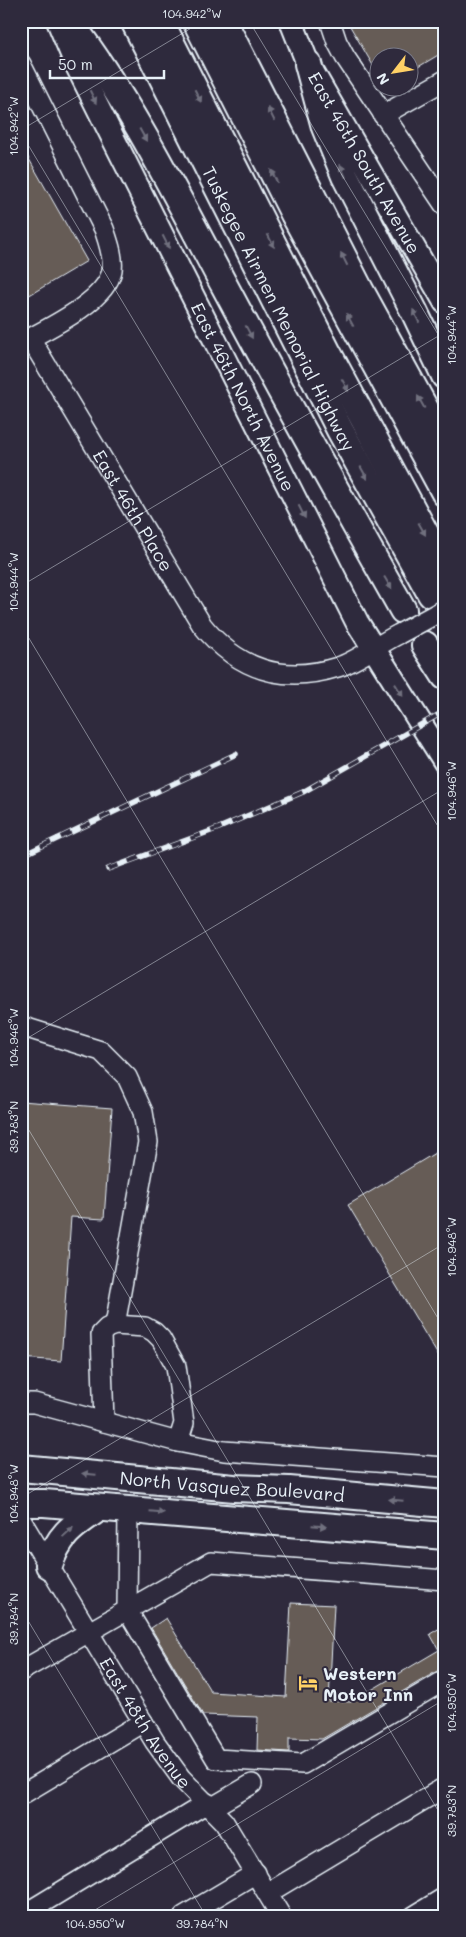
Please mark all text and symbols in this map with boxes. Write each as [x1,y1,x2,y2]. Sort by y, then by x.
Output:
text: 104.942°W [162,5,222,21]
scale bar [50,48,164,80]
north arrow [368,48,418,98]
text: 50 m [58,54,93,74]
street label: East 46th South Avenue [303,67,427,258]
text: N [372,69,393,88]
one-way arrow [194,89,202,103]
one-way arrow [89,90,97,104]
text: 104.942°W [5,96,21,156]
one-way arrow [267,107,275,121]
one-way arrow [139,129,148,142]
street label: Tuskegee Airmen Memorial Highway [197,162,361,455]
one-way arrow [338,164,346,178]
one-way arrow [270,169,278,183]
one-way arrow [267,234,275,248]
one-way arrow [162,235,170,250]
one-way arrow [340,252,348,266]
street label: East 46th North Avenue [186,298,301,495]
text: 104.944°W [443,305,459,365]
one-way arrow [412,309,420,323]
one-way arrow [346,313,354,327]
one-way arrow [245,326,254,339]
one-way arrow [341,378,349,393]
one-way arrow [417,395,426,409]
street label: East 46th Place [88,445,179,576]
one-way arrow [360,465,368,480]
one-way arrow [298,505,306,520]
one-way arrow [418,521,426,536]
text: 104.944°W [5,552,21,612]
one-way arrow [383,577,392,590]
one-way arrow [394,683,403,696]
text: 104.946°W [443,761,459,821]
text: 104.946°W [5,1008,21,1068]
text: 39.783°N [5,1101,21,1153]
text: 104.948°W [443,1217,459,1277]
text: 104.948°W [5,1464,21,1524]
street label: North Vasquez Boulevard [119,1465,346,1507]
one-way arrow [81,1470,97,1478]
one-way arrow [388,1496,404,1504]
one-way arrow [149,1509,165,1517]
one-way arrow [311,1522,327,1530]
one-way arrow [61,1526,73,1538]
text: 39.784°N [5,1593,21,1645]
street label: East 48th Avenue [95,1653,197,1794]
place label: Western Motor Inn [323,1661,413,1706]
hotel icon: Western Motor Inn [297,1672,319,1694]
text: 104.950°W [443,1673,459,1733]
text: 39.783°N [443,1785,459,1837]
text: 104.950°W [65,1915,125,1931]
text: 39.784°N [176,1915,228,1931]

